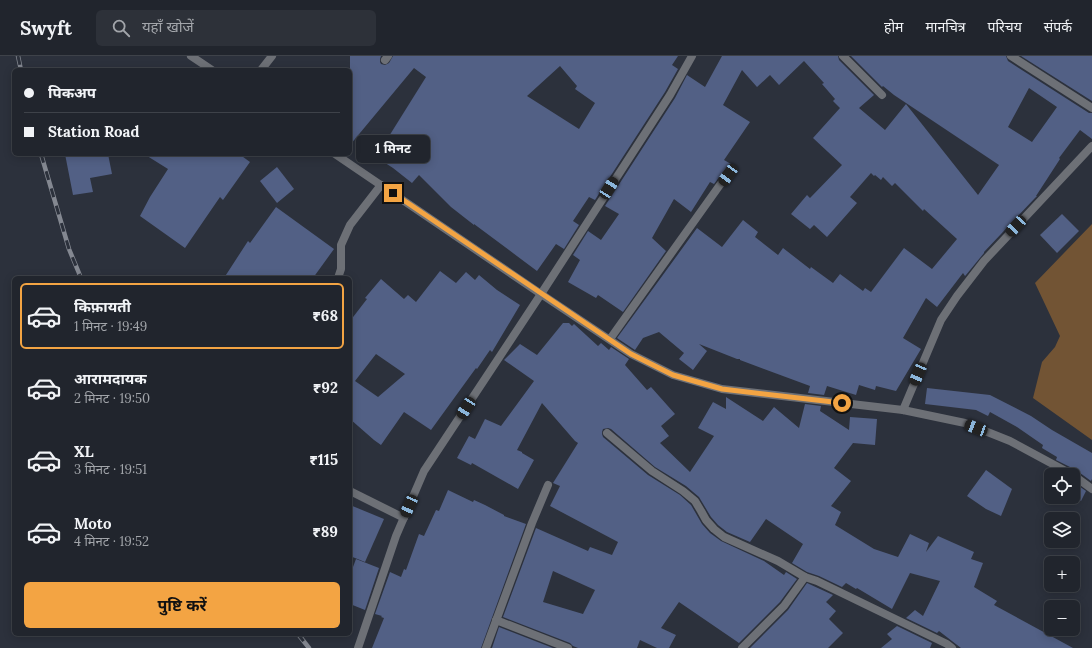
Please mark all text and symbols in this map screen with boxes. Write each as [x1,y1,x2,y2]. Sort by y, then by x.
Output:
search box [96,10,376,46]
text: Swyft [20,16,72,40]
icon: search [110,17,132,39]
text: यहाँ खोजें [142,17,194,36]
text: होम [884,18,903,36]
text: मानचित्र [925,18,966,36]
text: परिचय [988,18,1022,36]
text: संपर्क [1044,18,1072,36]
text: पिकअप [48,83,96,102]
text: Station Road [48,122,139,141]
callout: 1 मिनट [356,135,430,163]
text: 1 मिनट [375,140,411,157]
car [716,162,740,188]
car [597,175,621,201]
route end [384,184,402,202]
car [1003,213,1029,239]
text: किफ़ायती [74,297,131,316]
icon: car [26,298,62,334]
text: ₹68 [312,306,338,325]
text: 1 मिनट · 19:49 [74,318,147,335]
car [908,361,928,387]
text: आरामदायक [74,369,147,388]
icon: car [26,370,62,406]
text: ₹92 [313,378,338,397]
text: 2 मिनट · 19:50 [74,390,150,407]
route start [833,394,851,412]
car [454,395,478,421]
car [963,418,989,438]
icon: car [26,442,62,478]
text: XL [74,442,94,461]
text: ₹115 [309,450,338,469]
text: 3 मिनट · 19:51 [74,461,147,478]
map controls [1044,468,1080,636]
button: locate [1044,468,1080,504]
car [399,493,419,519]
button: layers [1044,512,1080,548]
icon: car [26,514,62,550]
text: Moto [74,514,111,533]
text: ₹89 [312,522,338,541]
text: 4 मिनट · 19:52 [74,533,149,550]
button: + [1044,556,1080,592]
button: पुष्टि करें [24,582,340,628]
button: − [1044,600,1080,636]

